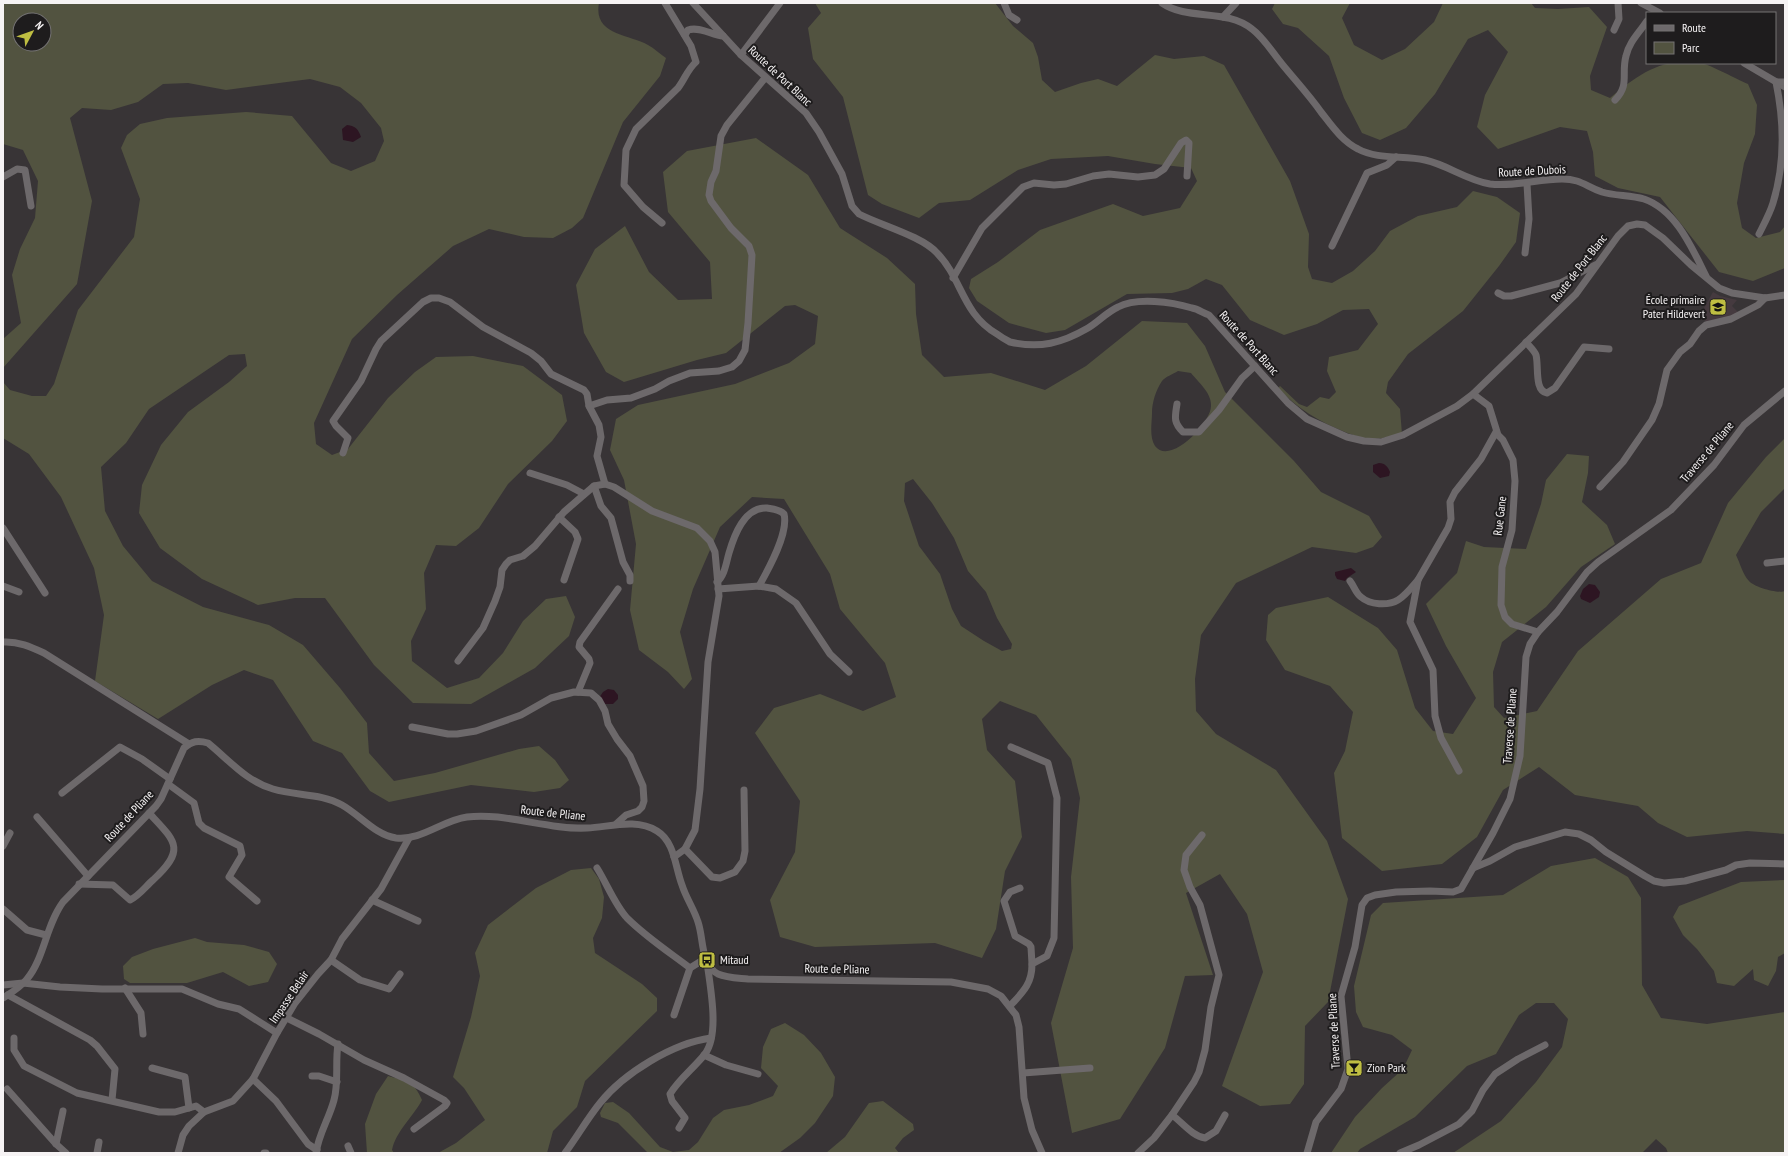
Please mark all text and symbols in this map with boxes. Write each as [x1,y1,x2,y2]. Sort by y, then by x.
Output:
north arrow [12,12,52,52]
legend [1646,12,1776,64]
text: N [32,19,47,32]
text: Route [1682,20,1706,35]
text: Parc [1682,40,1700,55]
street label: Route de Port Blanc [745,42,816,109]
street label: Route de Dubois [1498,161,1566,180]
street label: Route de Port Blanc [1548,230,1610,304]
place label: École primaire Pater Hildevert [1643,292,1706,321]
school or university icon: École primaire Pater Hildevert [1708,297,1728,317]
street label: Route de Port Blanc [1217,307,1283,379]
street label: Traverse de Pliane [1677,418,1737,485]
street label: Rue Gane [1490,495,1509,536]
street label: Traverse de Pliane [1499,688,1520,764]
street label: Route de Pliane [101,787,156,845]
street label: Route de Pliane [520,802,586,823]
bus stop icon: Mitaud [697,950,717,970]
place label: Mitaud [720,952,749,967]
street label: Route de Pliane [804,960,870,977]
street label: Impasse Belair [265,967,312,1026]
street label: Traverse de Pliane [1324,993,1343,1069]
bar icon: Zion Park [1344,1058,1364,1078]
place label: Zion Park [1367,1060,1406,1075]

